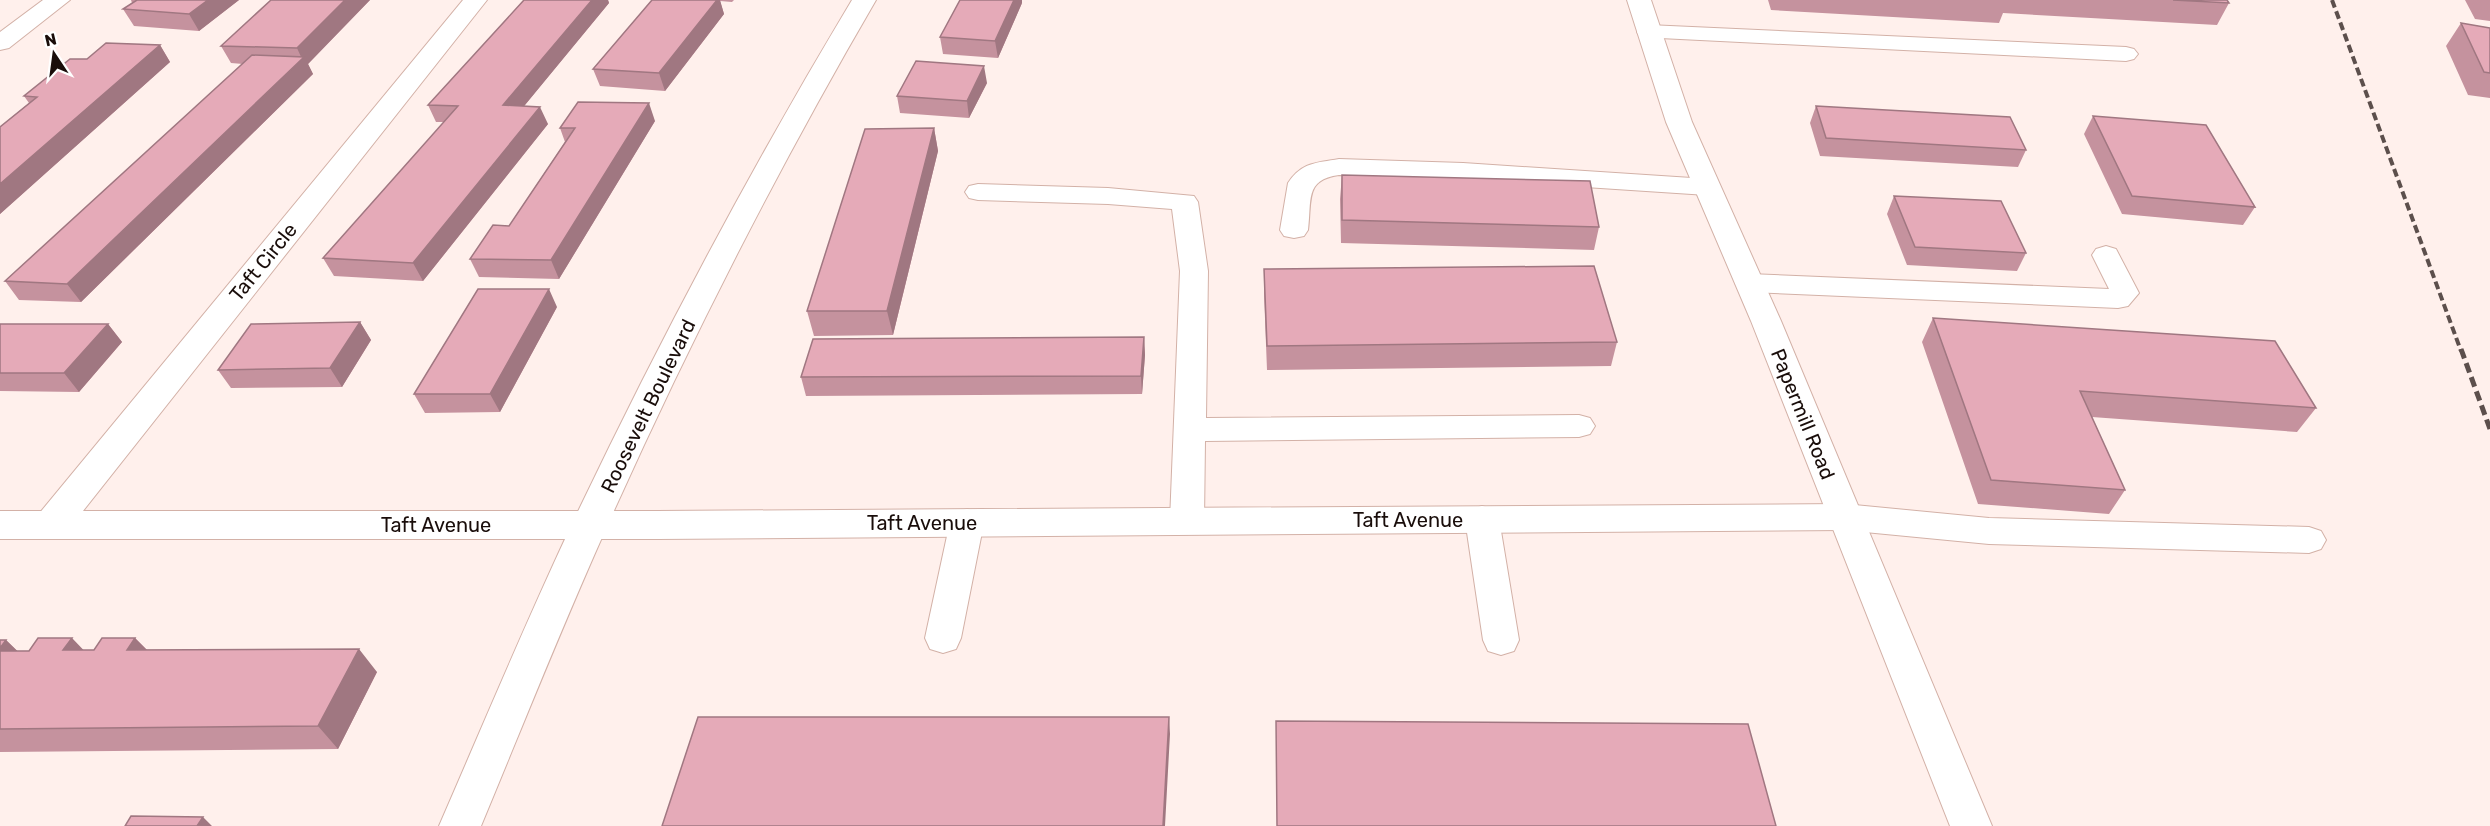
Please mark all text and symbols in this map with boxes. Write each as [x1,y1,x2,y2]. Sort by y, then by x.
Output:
north arrow [24,24,84,84]
text: N [43,29,58,50]
street label: Taft Circle [224,218,302,306]
street label: Roosevelt Boulevard [596,315,700,497]
street label: Papermill Road [1766,345,1840,483]
street label: Taft Avenue [1353,508,1463,532]
street label: Taft Avenue [867,511,977,535]
street label: Taft Avenue [381,513,491,537]

